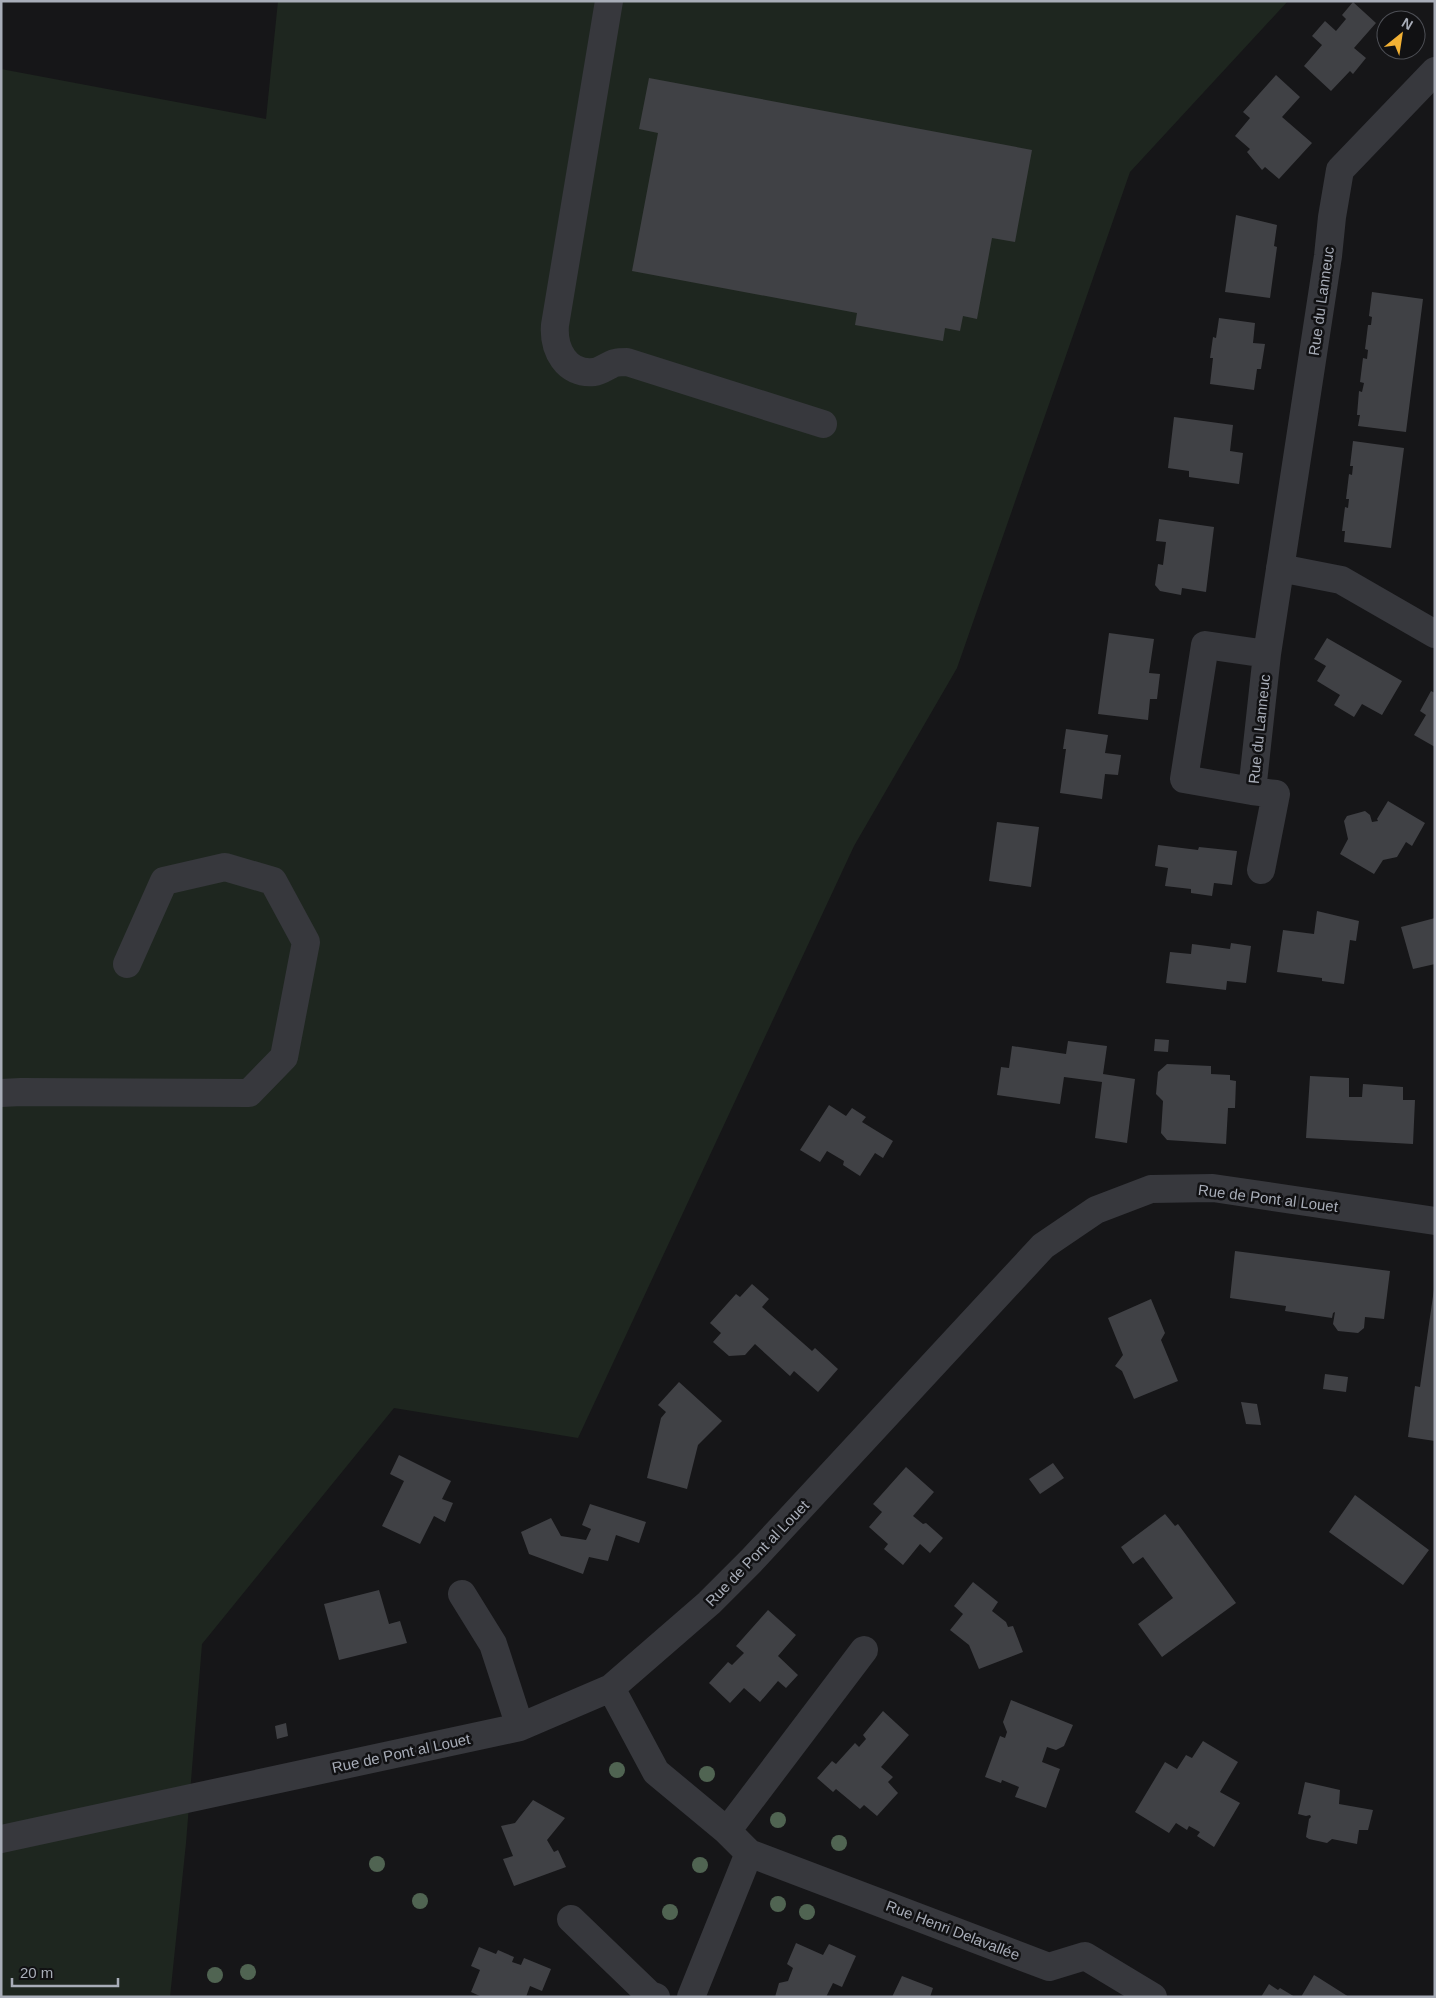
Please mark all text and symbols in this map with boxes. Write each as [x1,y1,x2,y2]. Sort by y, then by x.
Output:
north arrow [1376,10,1426,60]
text: N [1399,14,1416,33]
street label: Rue du Lanneuc [1305,245,1337,357]
street label: Rue du Lanneuc [1245,673,1273,785]
street label: Rue de Pont al Louet [1197,1181,1340,1215]
street label: Rue de Pont al Louet [702,1496,813,1610]
street label: Rue de Pont al Louet [330,1730,473,1776]
street label: Rue Henri Delavallée [884,1897,1022,1963]
scale bar [12,1956,119,1988]
text: 20 m [20,1964,53,1981]

